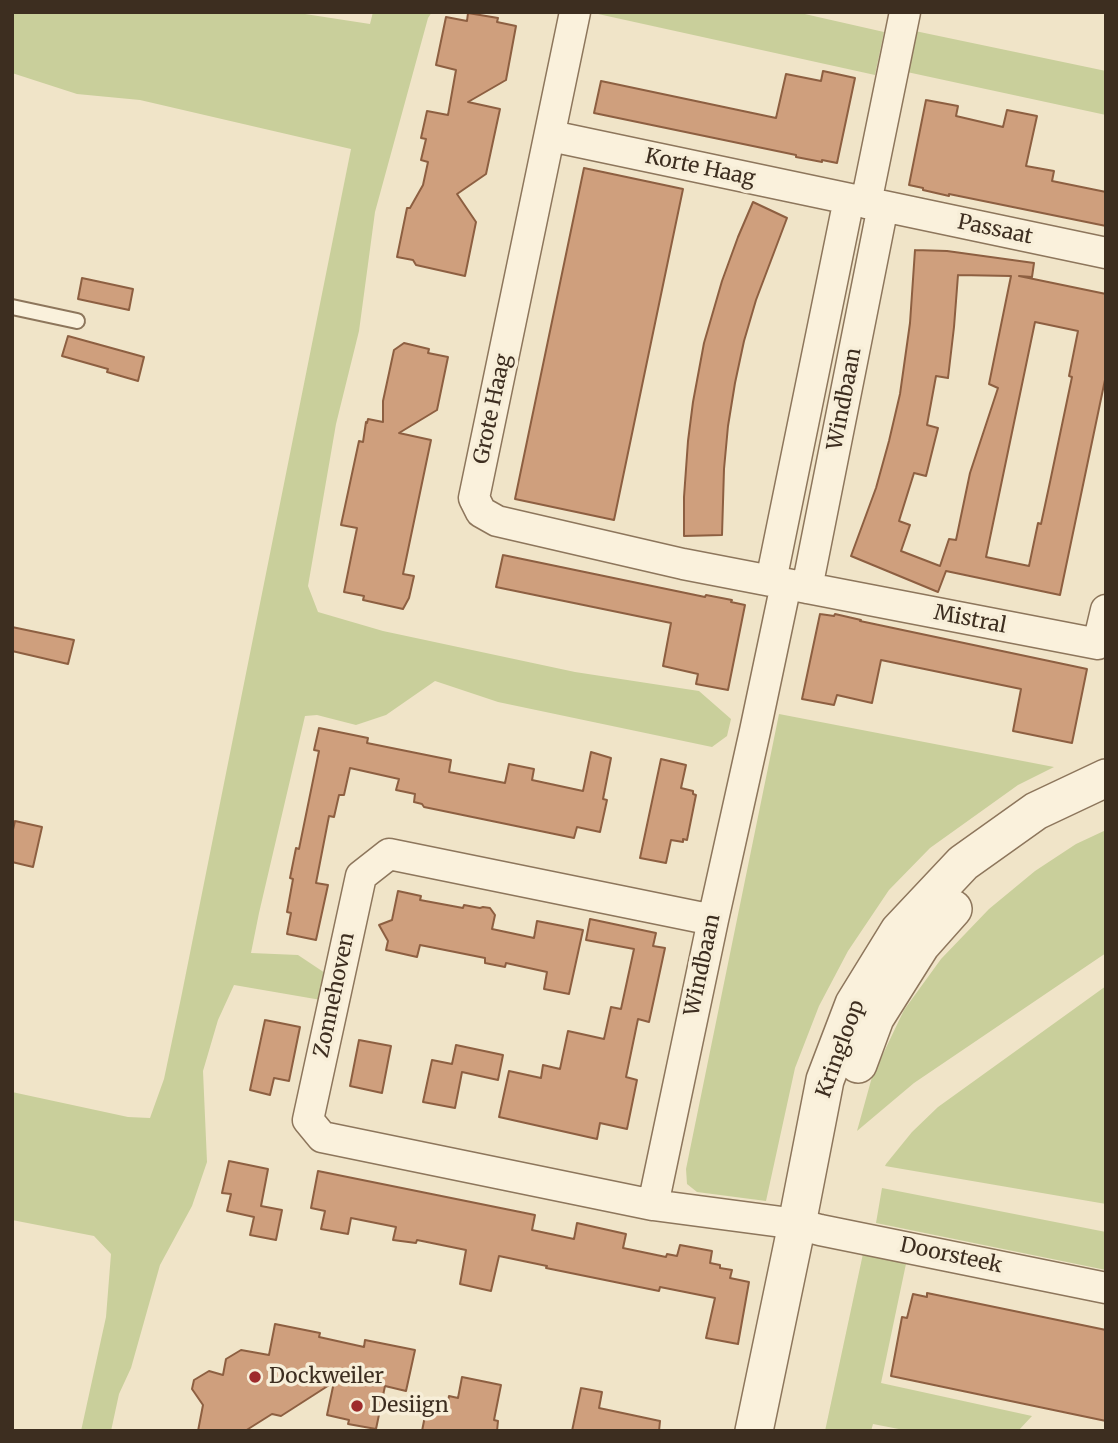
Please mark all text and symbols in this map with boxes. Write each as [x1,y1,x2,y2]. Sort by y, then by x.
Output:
street label: Korte Haag [643,144,757,192]
street label: Passaat [955,210,1035,250]
street label: Windbaan [823,346,867,452]
street label: Grote Haag [469,352,517,466]
street label: Mistral [932,601,1008,639]
street label: Windbaan [680,912,726,1018]
street label: Zonnehoven [309,930,361,1060]
street label: Kringloop [812,997,870,1101]
street label: Doorsteek [898,1233,1004,1279]
place label: Dockweiler [269,1364,384,1390]
marker: Dockweiler [247,1369,263,1385]
place label: Desiign [371,1393,449,1419]
marker: Desiign [349,1398,365,1414]

